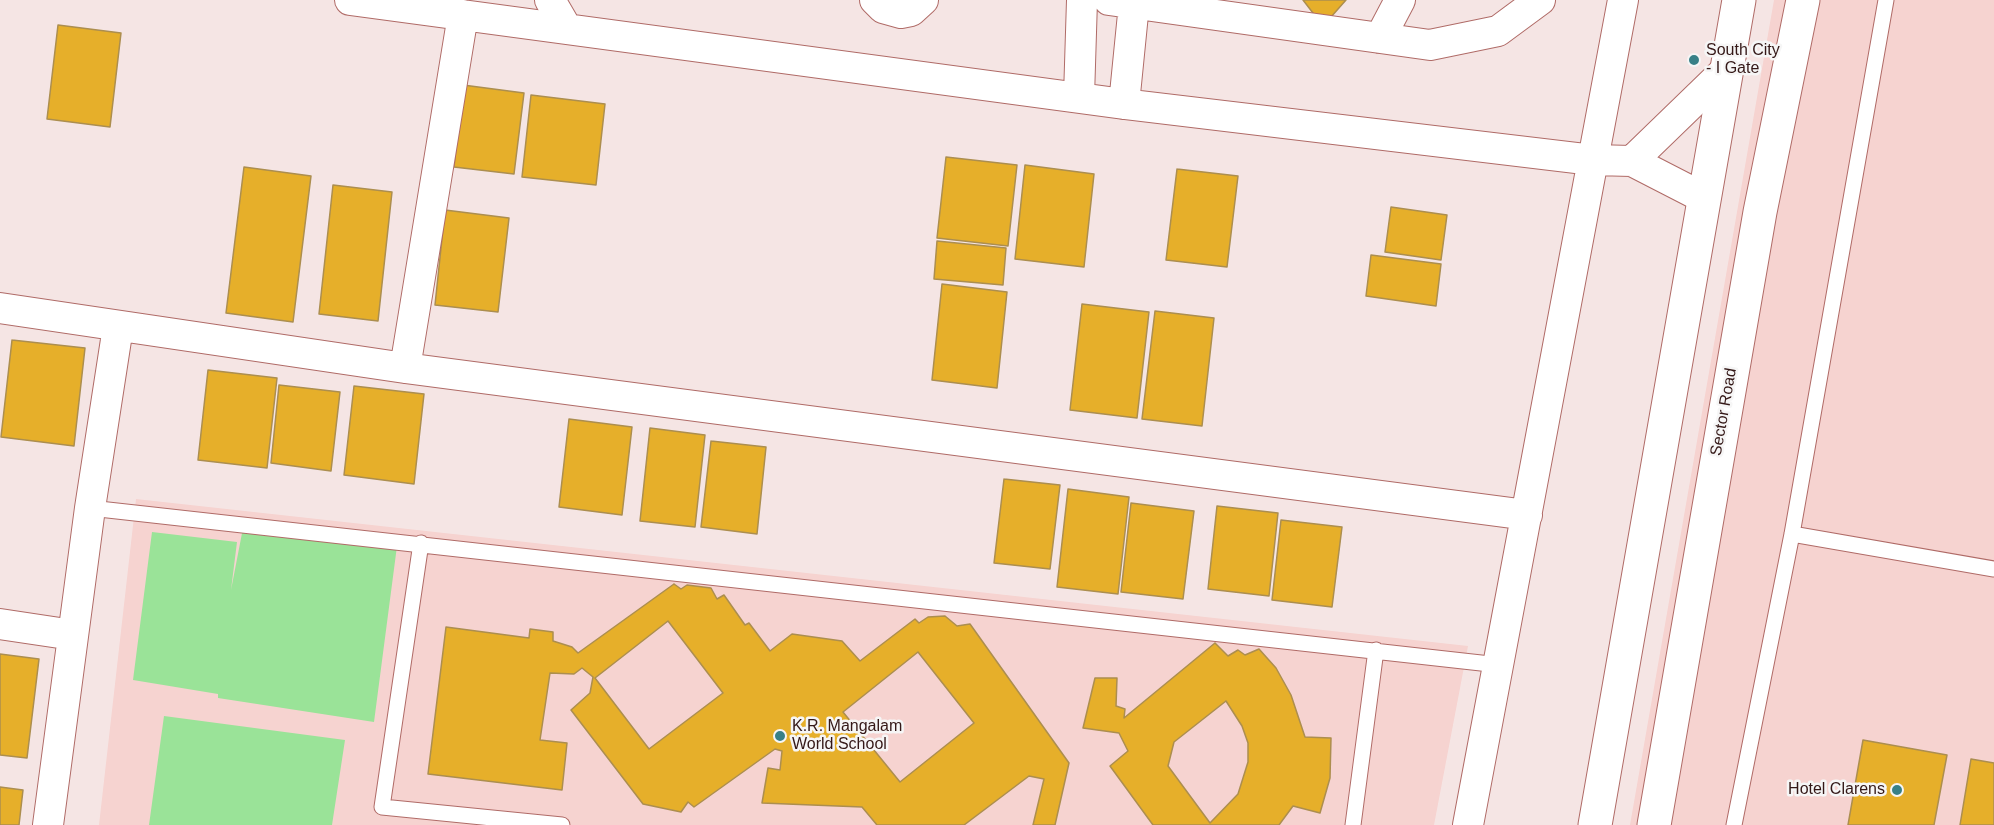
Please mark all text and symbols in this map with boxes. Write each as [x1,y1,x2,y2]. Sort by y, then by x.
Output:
place label: South City - I Gate [1706,41,1780,79]
marker: South City - I Gate [1687,53,1701,67]
street label: Sector Road [1707,367,1741,457]
place label: K.R. Mangalam World School [792,717,902,755]
marker: K.R. Mangalam World School [773,729,787,743]
place label: Hotel Clarens [1788,780,1885,800]
marker: Hotel Clarens [1890,783,1904,797]

